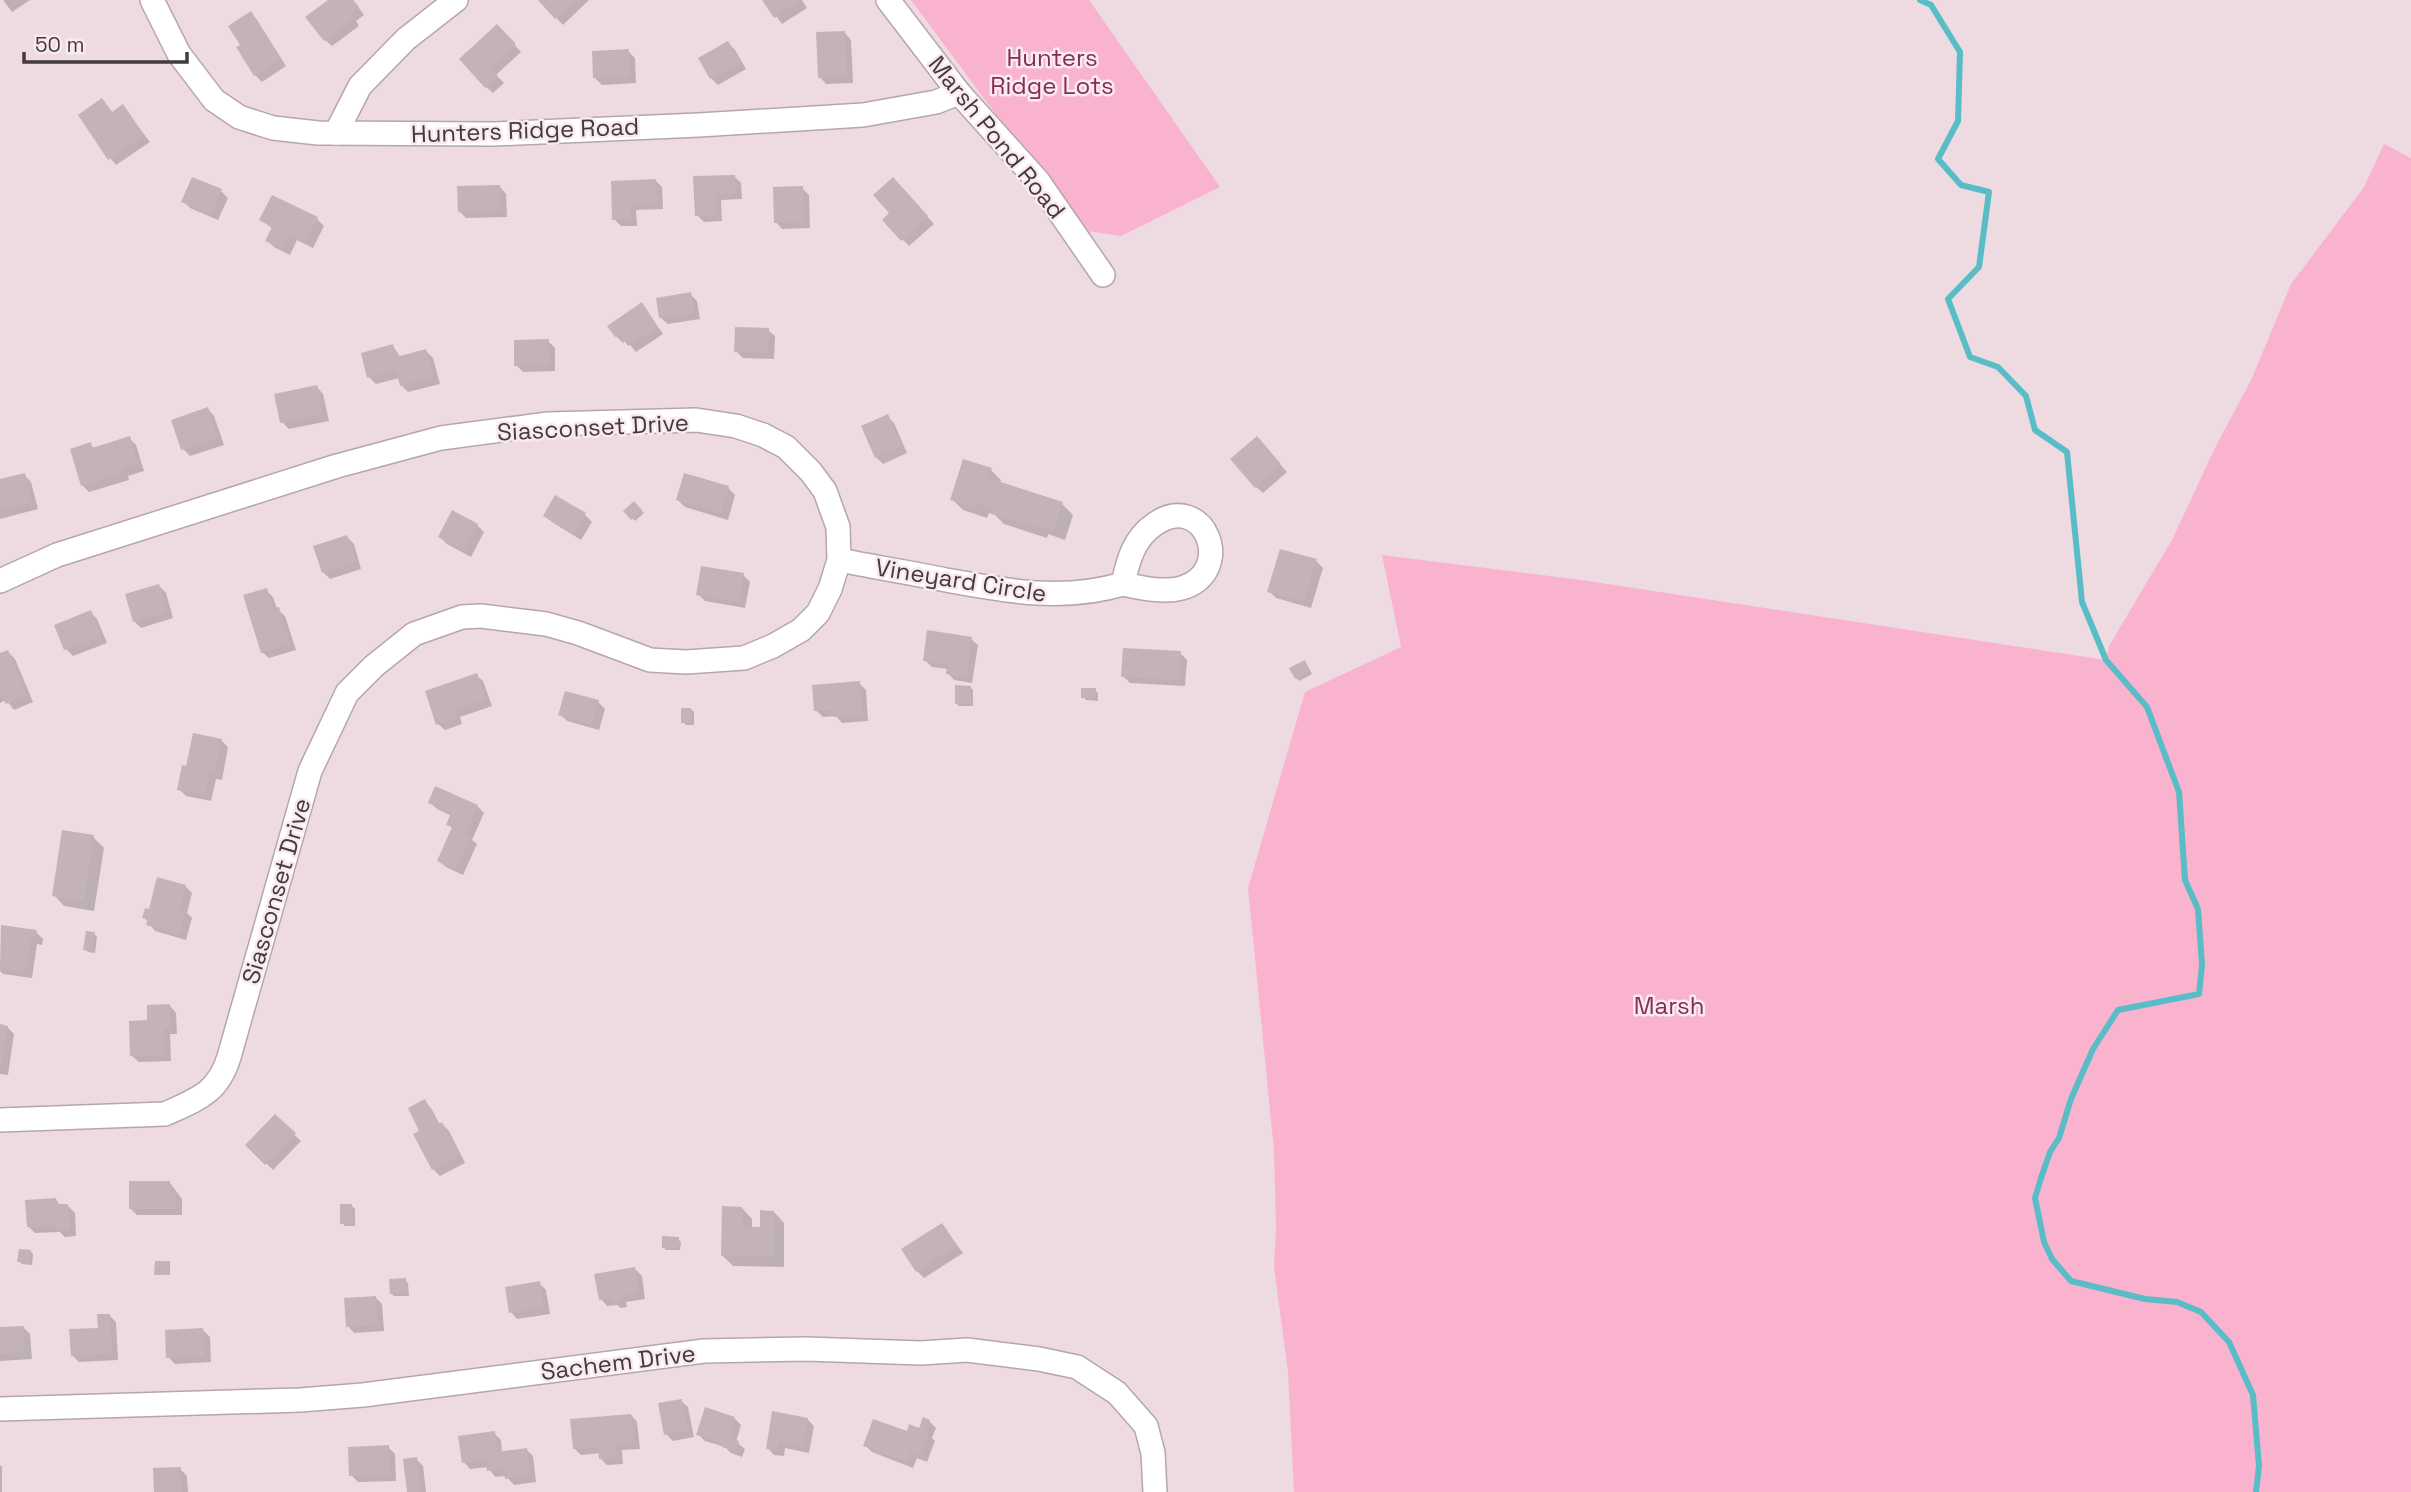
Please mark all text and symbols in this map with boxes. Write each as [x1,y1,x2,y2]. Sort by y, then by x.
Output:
scale bar [24,21,187,65]
text: 50 m [35,31,85,58]
park label: Hunters Ridge Lots [990,42,1114,101]
street label: Marsh Pond Road [922,49,1072,225]
street label: Hunters Ridge Road [410,111,640,149]
street label: Siasconset Drive [496,406,690,448]
street label: Vineyard Circle [873,551,1049,609]
street label: Siasconset Drive [235,794,317,988]
park label: Marsh [1634,990,1704,1021]
street label: Sachem Drive [539,1337,697,1387]

